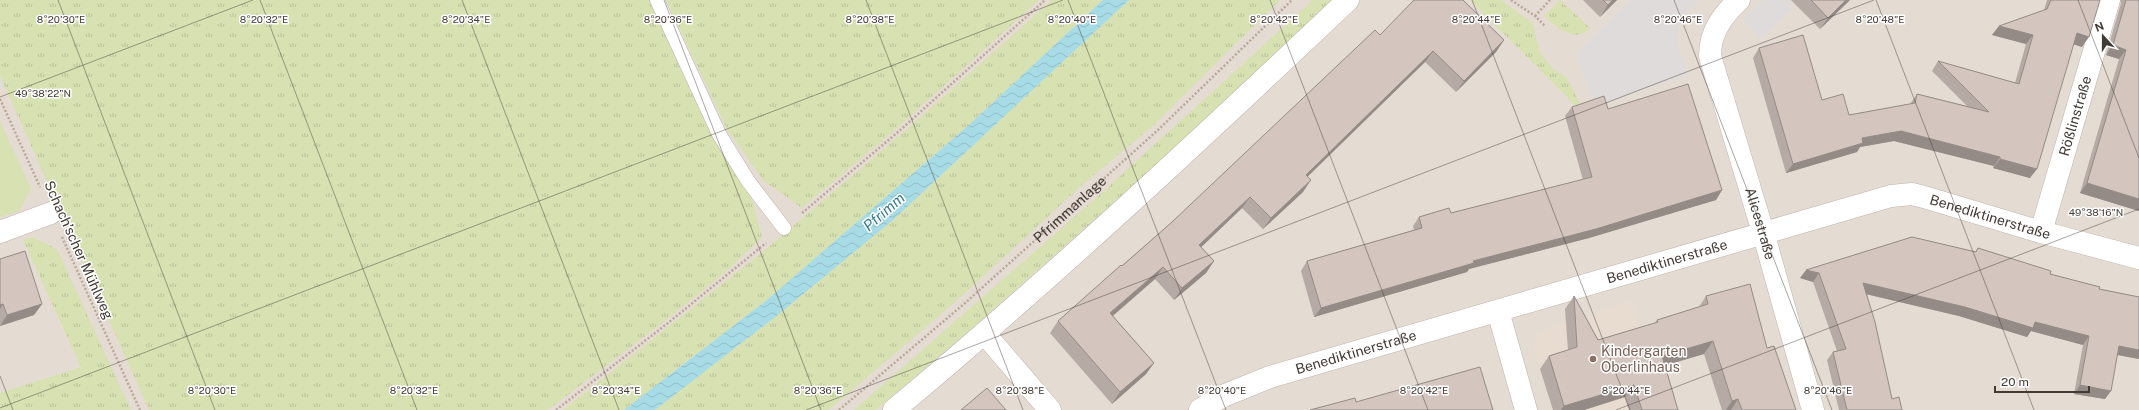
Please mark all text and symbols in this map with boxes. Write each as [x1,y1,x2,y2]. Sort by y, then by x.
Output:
text: 8°20'30"E [37,13,85,25]
text: 8°20'32"E [240,13,288,25]
text: 8°20'34"E [442,13,490,25]
text: 8°20'36"E [644,13,692,25]
text: 8°20'38"E [846,13,894,25]
text: 8°20'40"E [1048,13,1096,25]
text: 8°20'42"E [1250,13,1298,25]
text: 8°20'44"E [1452,13,1500,25]
text: 8°20'46"E [1654,13,1702,25]
text: 8°20'48"E [1856,13,1904,25]
north arrow [2083,16,2123,56]
text: N [2093,20,2106,34]
street label: Rößlinstraße [2056,74,2094,158]
text: 49°38'22"N [15,87,71,99]
street label: Pfrimmanlage [1030,172,1109,246]
street label: Schach’scher Mühlweg [41,178,117,322]
street label: Alicestraße [1742,185,1778,262]
water label: Pfrimm [859,189,908,234]
street label: Benediktinerstraße [1928,191,2052,242]
text: 49°38'16"N [2069,206,2123,218]
street label: Benediktinerstraße [1605,236,1729,287]
street label: Benediktinerstraße [1294,327,1418,377]
place label: Kindergarten Oberlinhaus [1601,343,1687,375]
marker: Kindergarten Oberlinhaus [1588,354,1598,364]
scale bar [1995,368,2089,394]
text: 20 m [2001,375,2029,389]
text: 8°20'30"E [188,384,236,396]
text: 8°20'32"E [390,384,438,396]
text: 8°20'34"E [592,384,640,396]
text: 8°20'36"E [794,384,842,396]
text: 8°20'38"E [996,384,1044,396]
text: 8°20'40"E [1198,384,1246,396]
text: 8°20'42"E [1400,384,1448,396]
text: 8°20'44"E [1602,384,1650,396]
text: 8°20'46"E [1804,384,1852,396]

